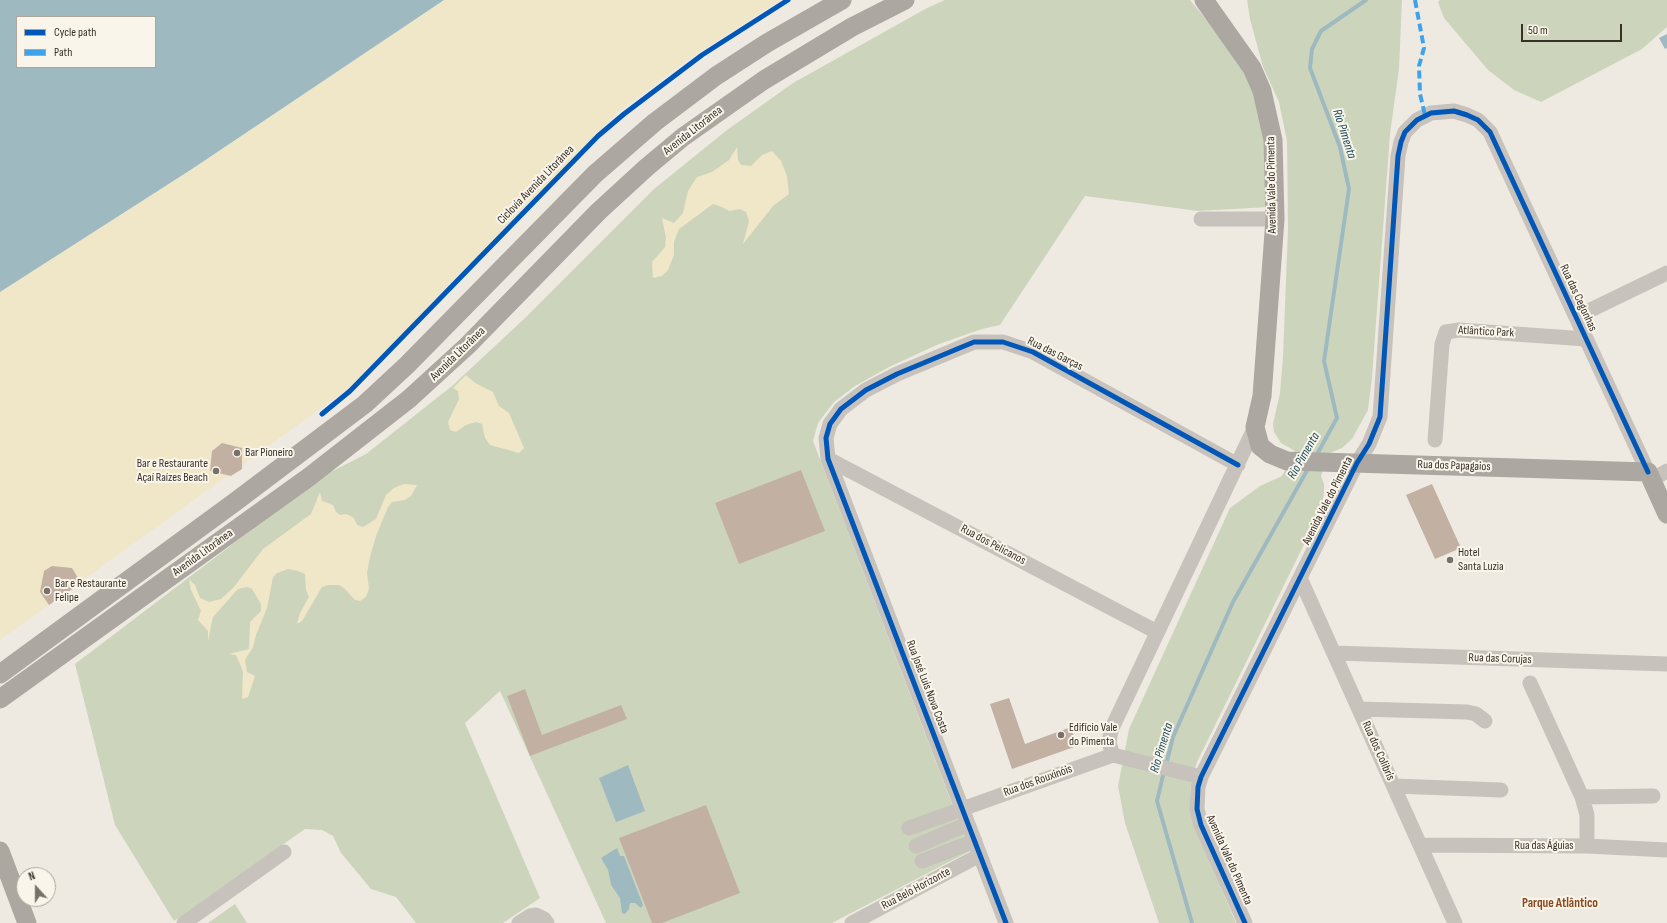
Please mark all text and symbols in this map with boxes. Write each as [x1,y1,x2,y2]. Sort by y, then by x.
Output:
legend [16,16,156,68]
scale bar [1523,16,1624,42]
text: 50 m [1528,23,1548,38]
text: Cycle path [54,25,96,40]
text: Path [54,45,72,60]
street label: Avenida Litorânea [661,103,725,159]
water label: Rio Pimenta [1329,107,1359,161]
street label: Avenida Vale do Pimenta [1264,136,1280,234]
street label: Ciclovia Avenida Litorânea [495,142,577,228]
street label: Rua das Cegonhas [1556,262,1600,334]
street label: Atlântico Park [1458,323,1514,341]
street label: Avenida Litorânea [427,324,489,384]
street label: Rua das Garças [1025,334,1085,374]
water label: Rio Pimenta [1284,430,1324,482]
place label: Bar Pioneiro [245,446,293,460]
marker: Bar Pioneiro [232,448,242,458]
street label: Avenida Vale do Pimenta [1300,455,1356,547]
place label: Bar e Restaurante Açaí Raízes Beach [137,457,208,485]
street label: Rua dos Papagaios [1417,458,1491,474]
marker: Bar e Restaurante Açaí Raízes Beach [211,466,221,476]
street label: Rua dos Pelicanos [958,522,1028,568]
street label: Avenida Litorânea [170,526,236,580]
place label: Hotel Santa Luzia [1458,546,1504,574]
marker: Hotel Santa Luzia [1445,555,1455,565]
place label: Bar e Restaurante Felipe [55,577,126,605]
marker: Bar e Restaurante Felipe [42,586,52,596]
street label: Rua José Luís Nova Costa [903,638,951,736]
street label: Rua das Corujas [1468,651,1532,667]
street label: Rua dos Colibrís [1358,719,1398,783]
place label: Edifício Vale do Pimenta [1069,721,1117,749]
water label: Rio Pimenta [1147,721,1177,775]
marker: Edifício Vale do Pimenta [1056,730,1066,740]
street label: Rua dos Rouxinóis [1002,762,1074,800]
street label: Avenida Vale do Pimenta [1203,813,1255,907]
street label: Rua das Águias [1514,839,1574,853]
street label: Rua Belo Horizonte [879,865,953,913]
north arrow [16,867,56,907]
text: N [27,869,37,883]
district label: Parque Atlântico [1522,896,1598,912]

